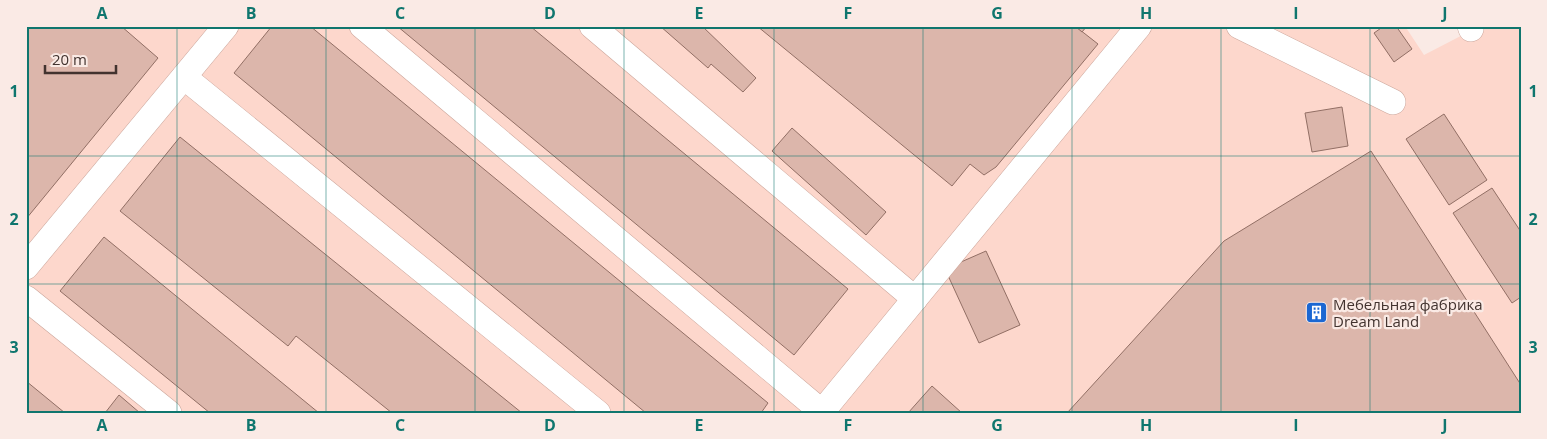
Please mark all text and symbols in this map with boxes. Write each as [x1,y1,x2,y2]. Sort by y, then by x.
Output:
text: A [96,2,108,24]
text: B [246,2,256,24]
text: C [395,2,405,24]
text: D [544,2,556,24]
text: E [695,2,704,24]
text: F [844,2,852,24]
text: G [991,2,1003,24]
text: H [1140,2,1152,24]
text: I [1293,2,1299,24]
text: J [1440,2,1448,24]
scale bar [45,42,116,74]
text: 20 m [52,49,87,69]
text: 1 [9,80,19,102]
text: 1 [1528,80,1538,102]
text: 2 [9,208,19,230]
text: 2 [1528,208,1538,230]
place label: Мебельная фабрика Dream Land [1333,294,1483,331]
building icon: Мебельная фабрика Dream Land [1305,301,1329,325]
text: 3 [9,336,19,358]
text: 3 [1528,336,1538,358]
text: A [96,414,108,436]
text: B [246,414,256,436]
text: C [395,414,405,436]
text: D [544,414,556,436]
text: E [695,414,704,436]
text: F [844,414,852,436]
text: G [991,414,1003,436]
text: H [1140,414,1152,436]
text: I [1293,414,1299,436]
text: J [1440,414,1448,436]

